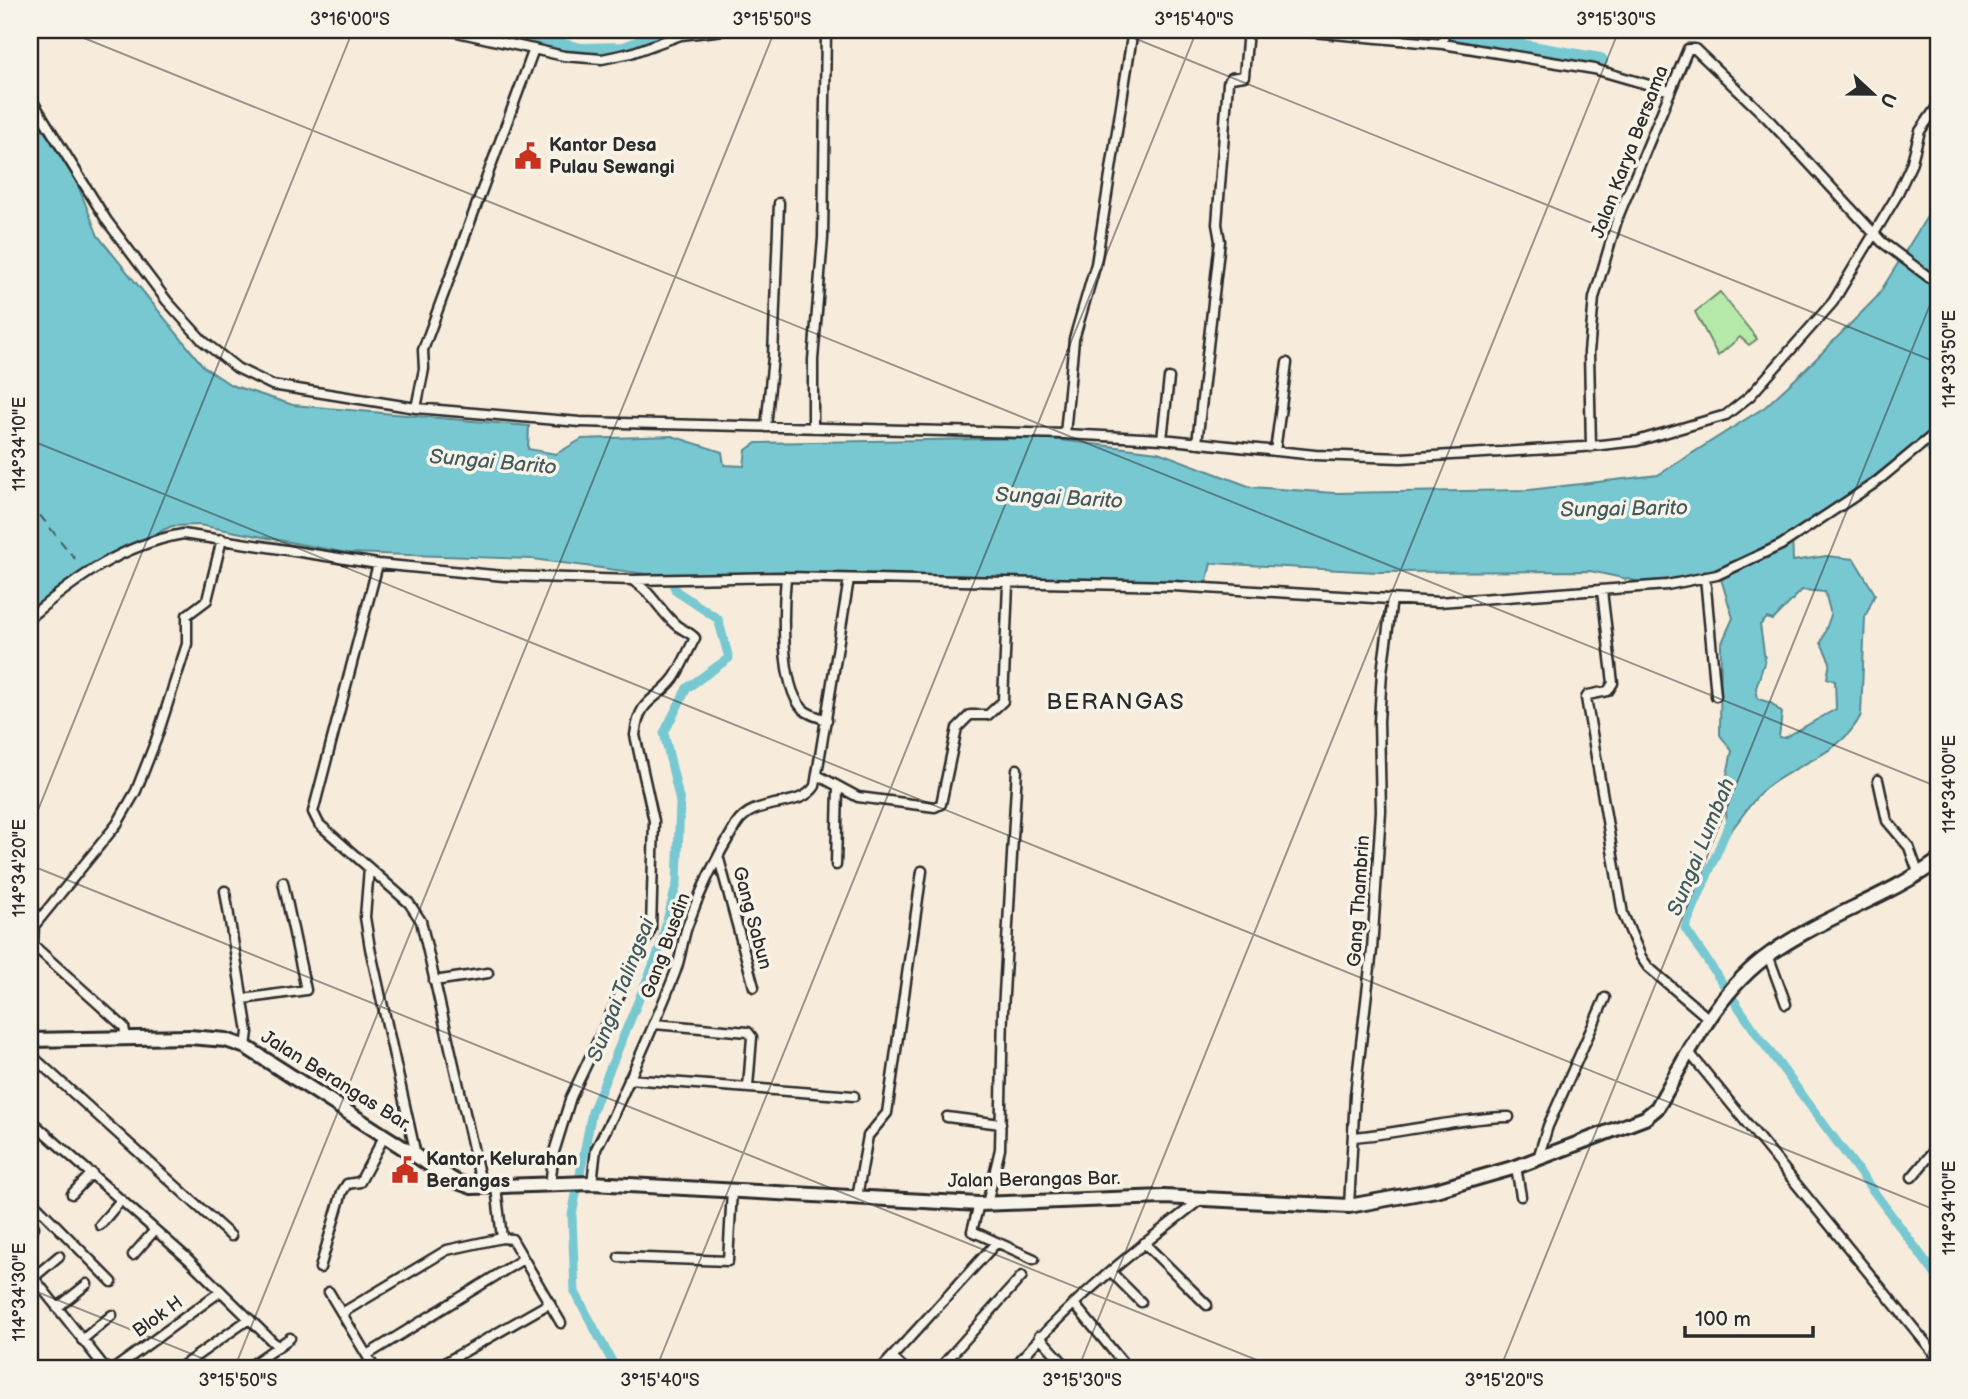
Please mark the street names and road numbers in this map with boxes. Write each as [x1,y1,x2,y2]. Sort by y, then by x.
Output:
street label: Jalan Karya Bersama [1586,62,1674,242]
street label: Gang Thambrin [1343,834,1375,968]
street label: Gang Sabun [727,864,777,972]
street label: Gang Busdin [636,890,696,1002]
street label: Jalan Berangas Bar. [257,1025,415,1137]
street label: Jalan Berangas Bar. [947,1167,1121,1193]
street label: Blok H [128,1291,188,1343]

